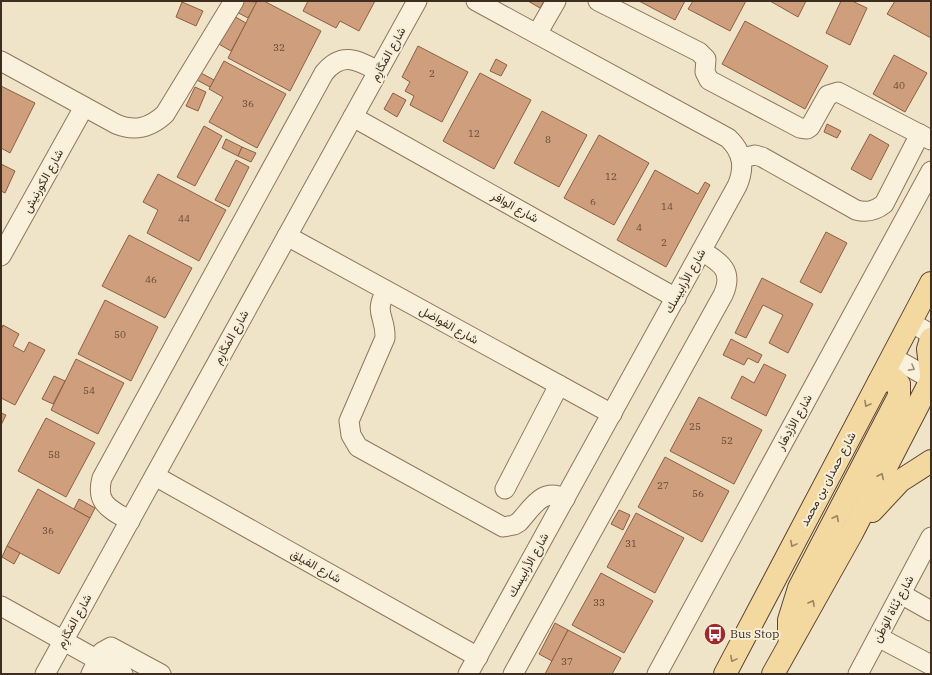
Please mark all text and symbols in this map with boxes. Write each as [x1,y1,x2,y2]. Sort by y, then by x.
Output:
street label: شارع المَكَارِم [367,24,410,85]
house number: 32 [273,41,285,54]
house number: 2 [429,67,435,80]
house number: 40 [893,79,905,92]
house number: 36 [242,97,254,110]
house number: 12 [468,127,480,140]
house number: 8 [545,133,551,146]
street label: شارع الكورنيش [19,146,68,216]
house number: 12 [605,170,617,183]
street label: شارع الوافر [487,187,541,227]
house number: 6 [590,195,596,208]
house number: 14 [661,200,673,213]
house number: 44 [178,212,190,225]
house number: 4 [636,221,642,234]
house number: 2 [661,236,667,249]
street label: شارع الأرابيسك [661,246,710,317]
house number: 46 [145,273,157,286]
street label: شارع الفواضل [416,302,481,349]
street label: شارع المَكَارِم [210,307,253,368]
house number: 50 [114,328,126,341]
one-way arrow [907,363,915,371]
house number: 54 [83,384,95,397]
street label: شارع الازْدِهَار [772,391,817,454]
one-way arrow [864,400,872,408]
house number: 25 [689,420,701,433]
street label: شارع حمدان بن محمد [796,429,861,529]
house number: 52 [721,434,733,447]
house number: 58 [48,448,60,461]
one-way arrow [876,473,884,481]
house number: 27 [657,479,669,492]
house number: 56 [692,487,704,500]
one-way arrow [831,514,838,522]
house number: 36 [42,524,54,537]
street label: شارع الأرابيسك [504,530,553,601]
house number: 31 [625,537,637,550]
one-way arrow [791,540,798,547]
street label: شارع الفيلق [287,546,344,587]
street label: شارع بُنَاة الوَطَن [869,573,918,646]
street label: شارع المَكَارِم [53,591,96,652]
house number: 33 [593,596,605,609]
one-way arrow [808,600,815,607]
bus stop icon: Bus Stop [702,621,728,647]
place label: Bus Stop [730,626,779,641]
house number: 37 [561,655,573,668]
one-way arrow [730,655,737,662]

